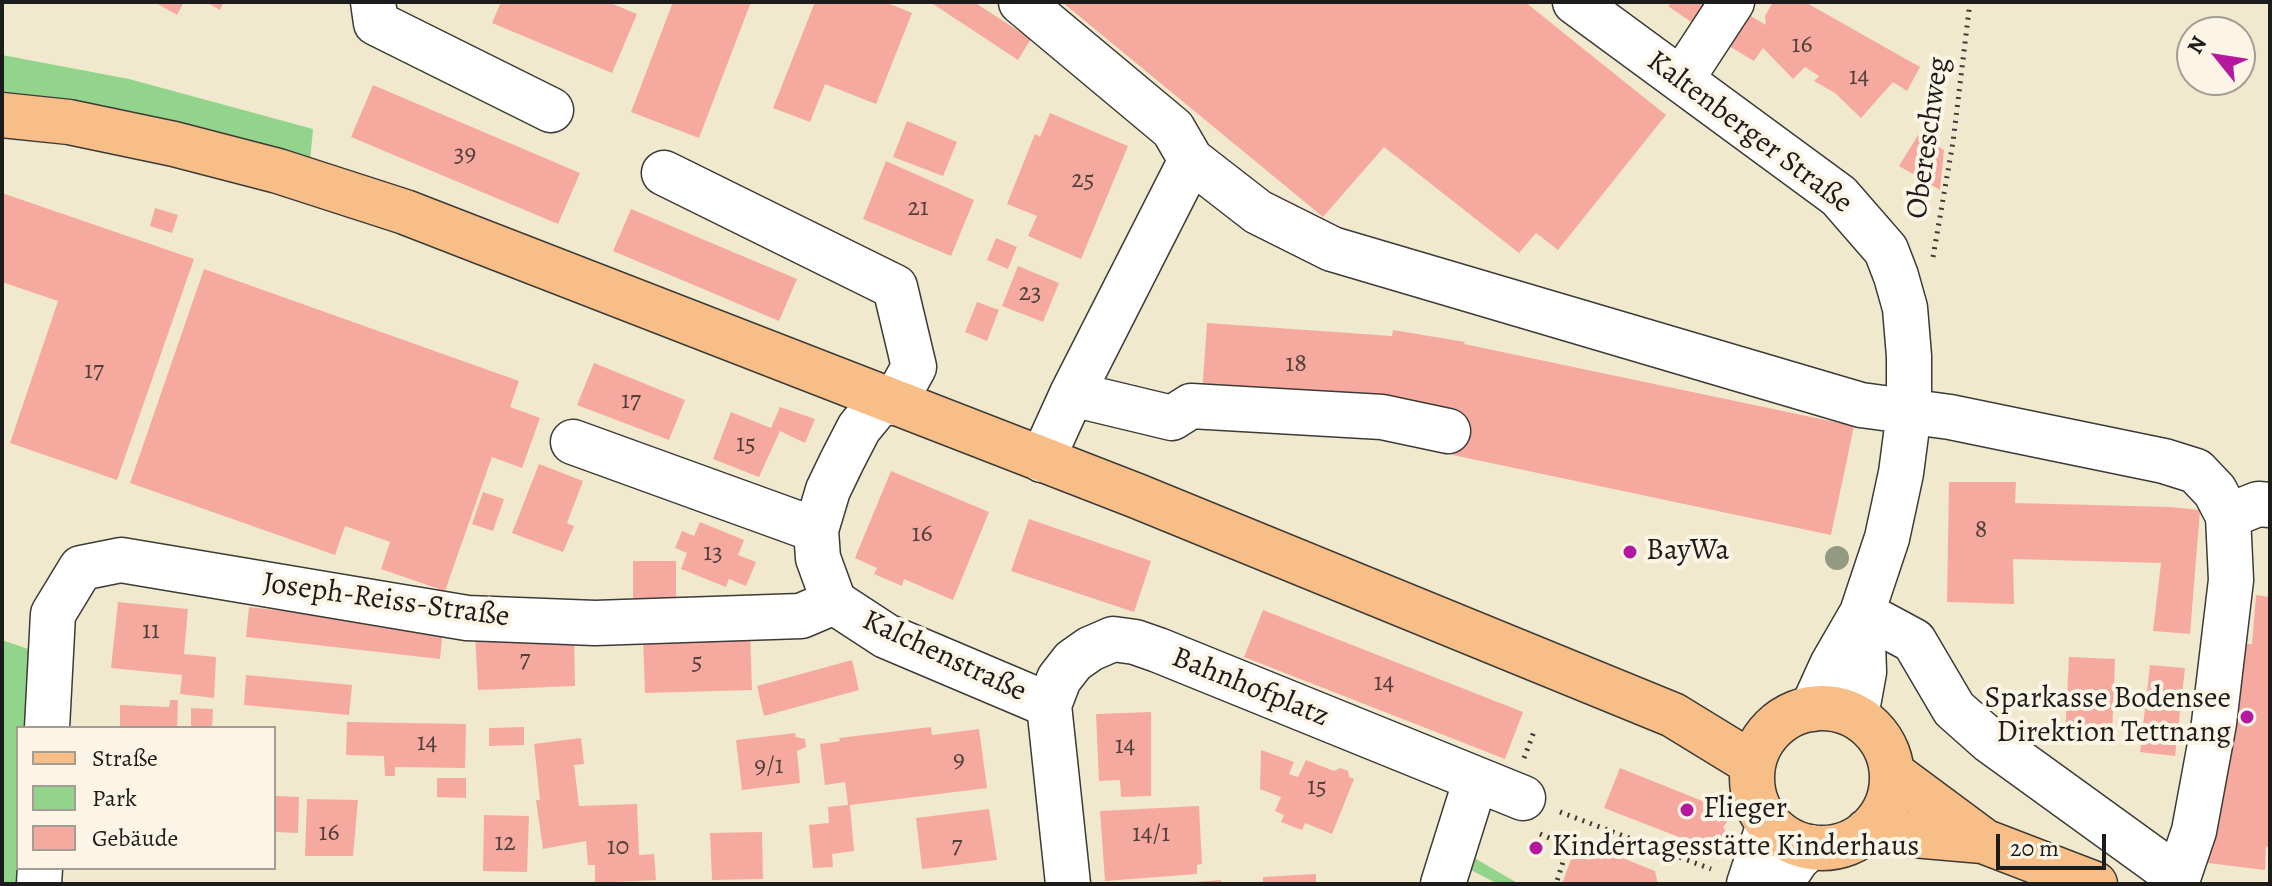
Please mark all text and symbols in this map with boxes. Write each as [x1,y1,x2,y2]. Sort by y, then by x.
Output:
north arrow [2176,16,2256,96]
house number: 16 [1792,30,1812,62]
text: N [2180,31,2214,59]
street label: Kaltenberger Straße [1639,44,1859,222]
street label: Obereschweg [1900,55,1958,221]
house number: 14 [1849,62,1869,94]
house number: 39 [454,139,476,171]
house number: 25 [1071,165,1095,197]
house number: 21 [907,193,929,225]
house number: 23 [1018,278,1042,310]
house number: 18 [1285,349,1307,381]
house number: 17 [84,356,104,388]
house number: 17 [621,386,641,418]
house number: 15 [736,429,756,461]
house number: 8 [1975,515,1987,547]
house number: 16 [912,519,932,551]
place label: BayWa [1646,534,1729,570]
house number: 13 [703,538,723,570]
marker: BayWa [1621,543,1639,561]
street label: Joseph-Reiss-Straße [261,566,511,636]
street label: Kalchenstraße [856,603,1032,711]
house number: 11 [142,616,160,648]
street label: Bahnhofplatz [1166,640,1334,736]
house number: 7 [520,645,530,677]
house number: 5 [691,647,703,679]
house number: 14 [1374,668,1394,700]
place label: Sparkasse Bodensee Direktion Tettnang [1985,682,2231,752]
marker: Sparkasse Bodensee Direktion Tettnang [2238,708,2256,726]
legend [16,726,276,870]
house number: 14 [417,728,437,760]
house number: 14 [1115,731,1135,763]
text: Straße [92,742,158,774]
house number: 9 [953,745,965,777]
house number: 9/1 [754,751,784,783]
house number: 15 [1307,772,1327,804]
text: Park [92,782,137,814]
place label: Flieger [1703,792,1787,828]
marker: Flieger [1678,801,1696,819]
house number: 16 [319,818,339,850]
scale bar [2000,818,2110,868]
house number: 14/1 [1132,819,1170,851]
text: Gebäude [92,822,178,854]
house number: 12 [494,828,516,860]
place label: Kindertagesstätte Kinderhaus [1552,830,1919,866]
house number: 7 [952,831,962,863]
house number: 10 [607,832,629,864]
text: 20 m [2010,832,2059,864]
marker: Kindertagesstätte Kinderhaus [1527,839,1545,857]

